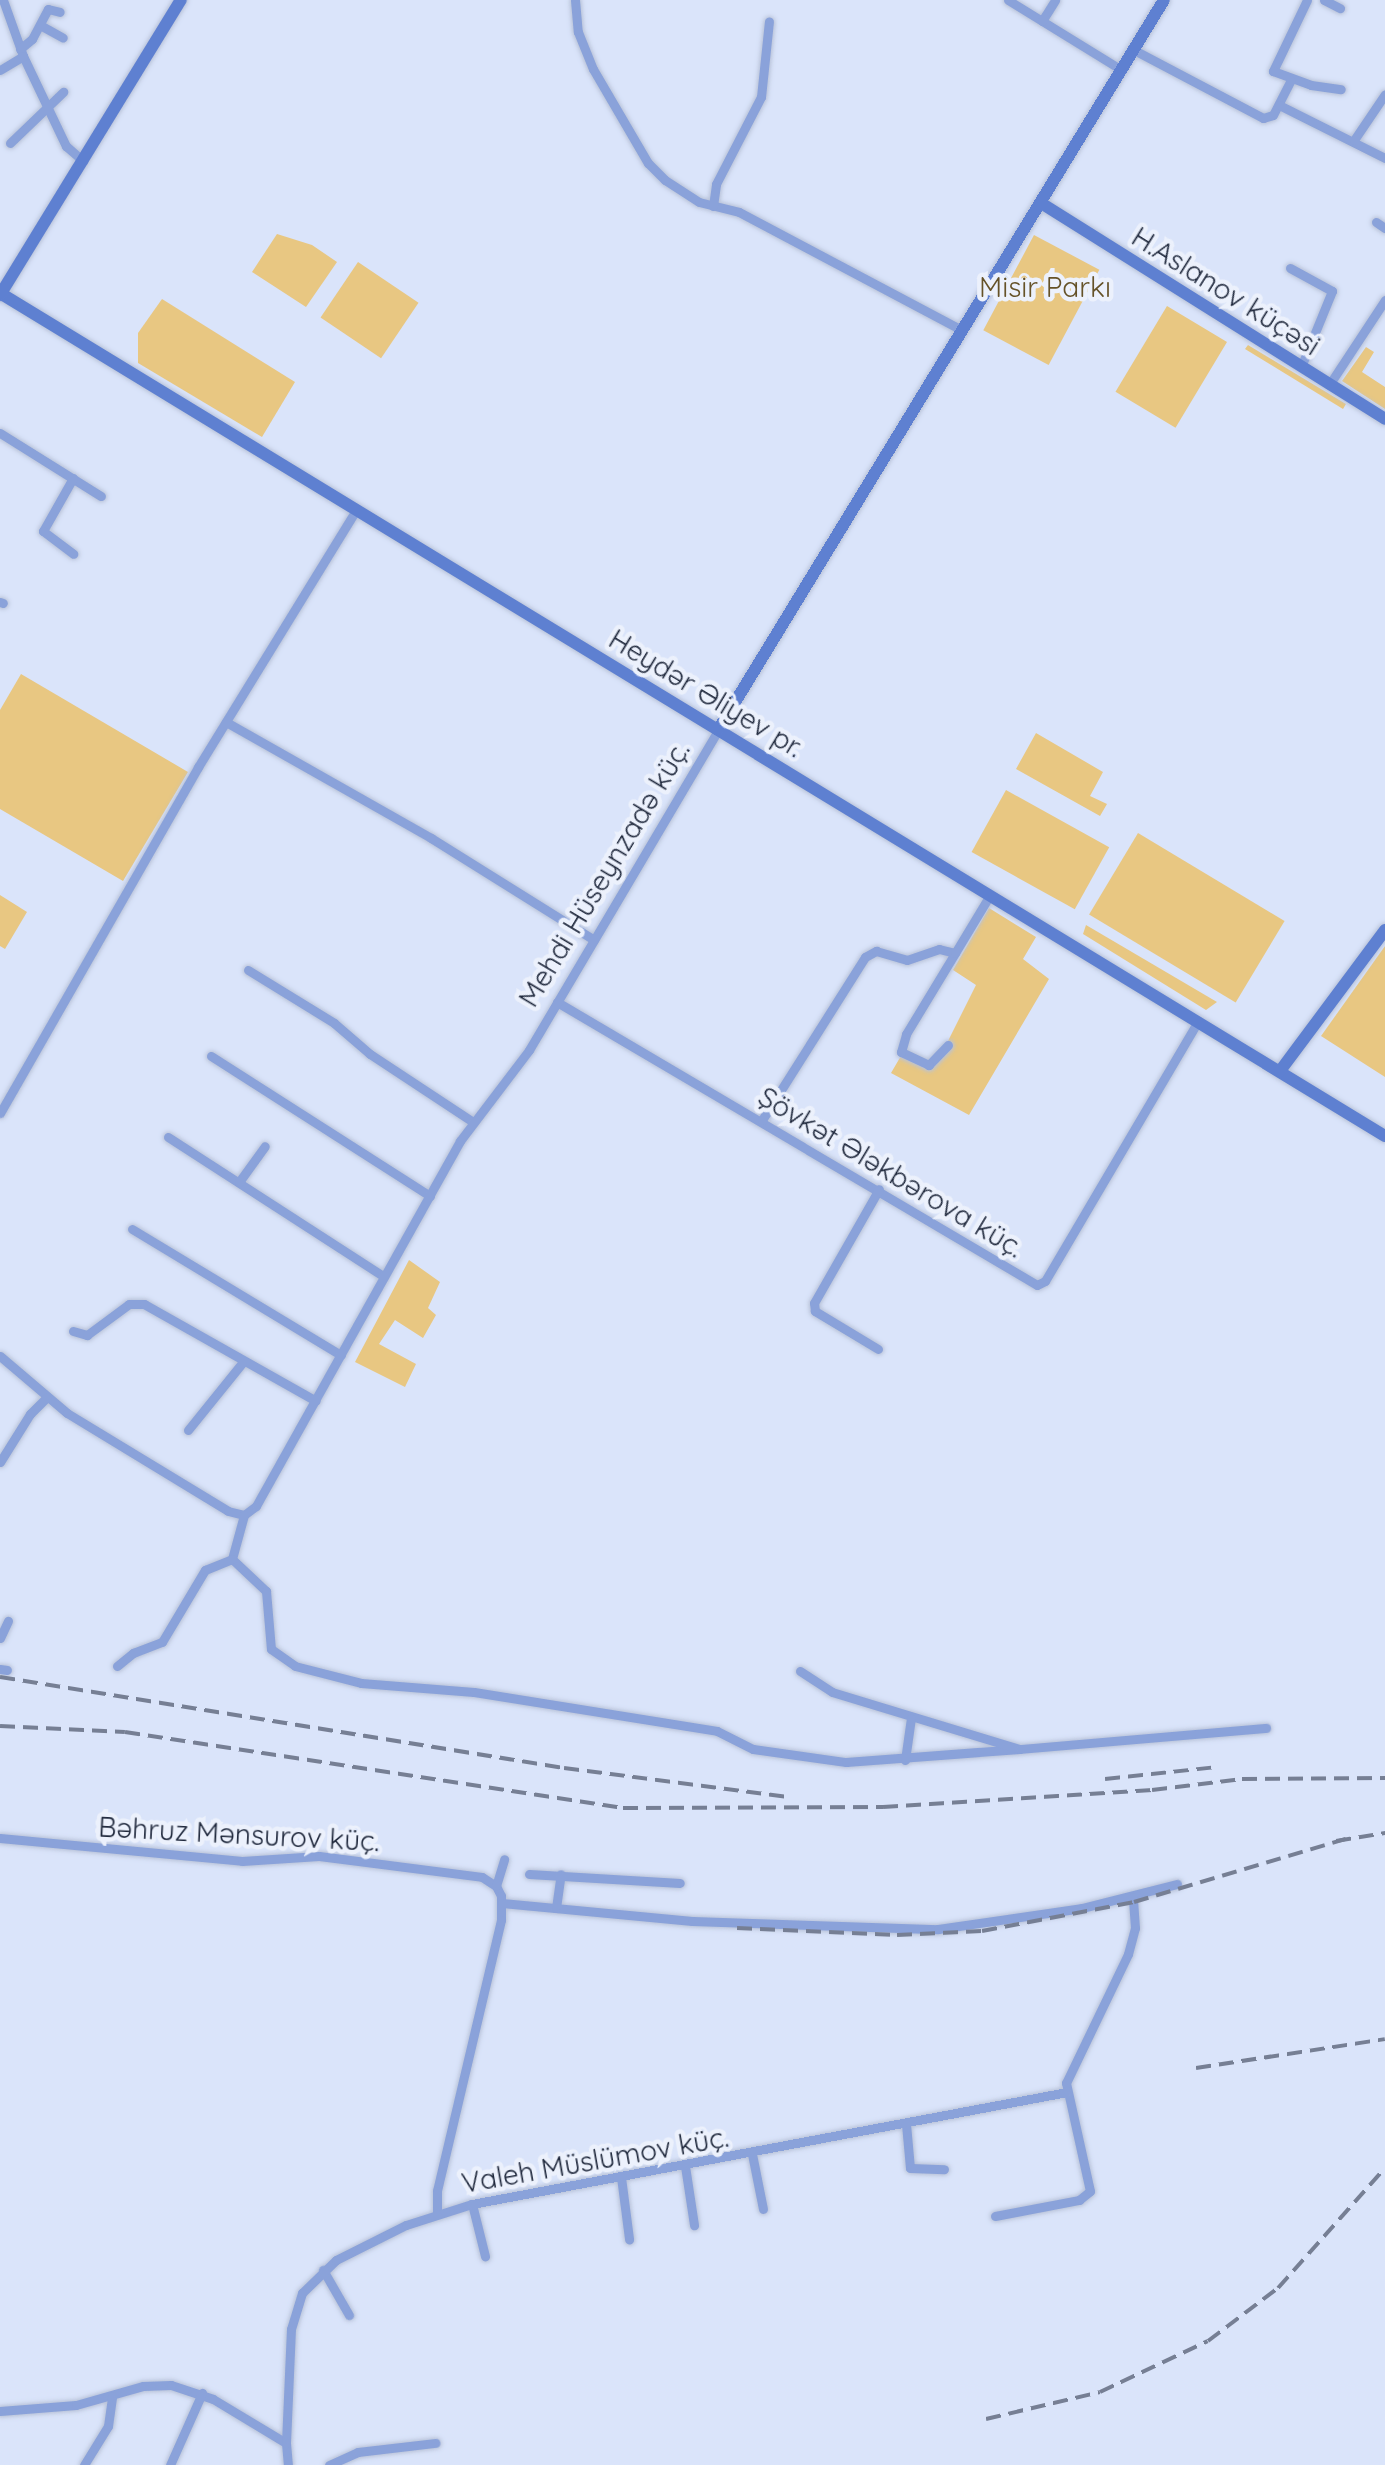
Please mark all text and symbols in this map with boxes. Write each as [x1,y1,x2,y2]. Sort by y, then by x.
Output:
street label: H.Aslanov küçəsi [1126,220,1326,362]
park label: Misir Parkı [979,270,1111,304]
street label: Heydər Əliyev pr. [603,622,809,764]
street label: Mehdi Hüseynzadə küç. [511,735,697,1013]
street label: Şövkət Ələkbərova küç. [752,1080,1030,1264]
street label: Bəhruz Mənsurov küç. [97,1810,381,1858]
street label: Valeh Müslümov küç. [459,2120,731,2200]

